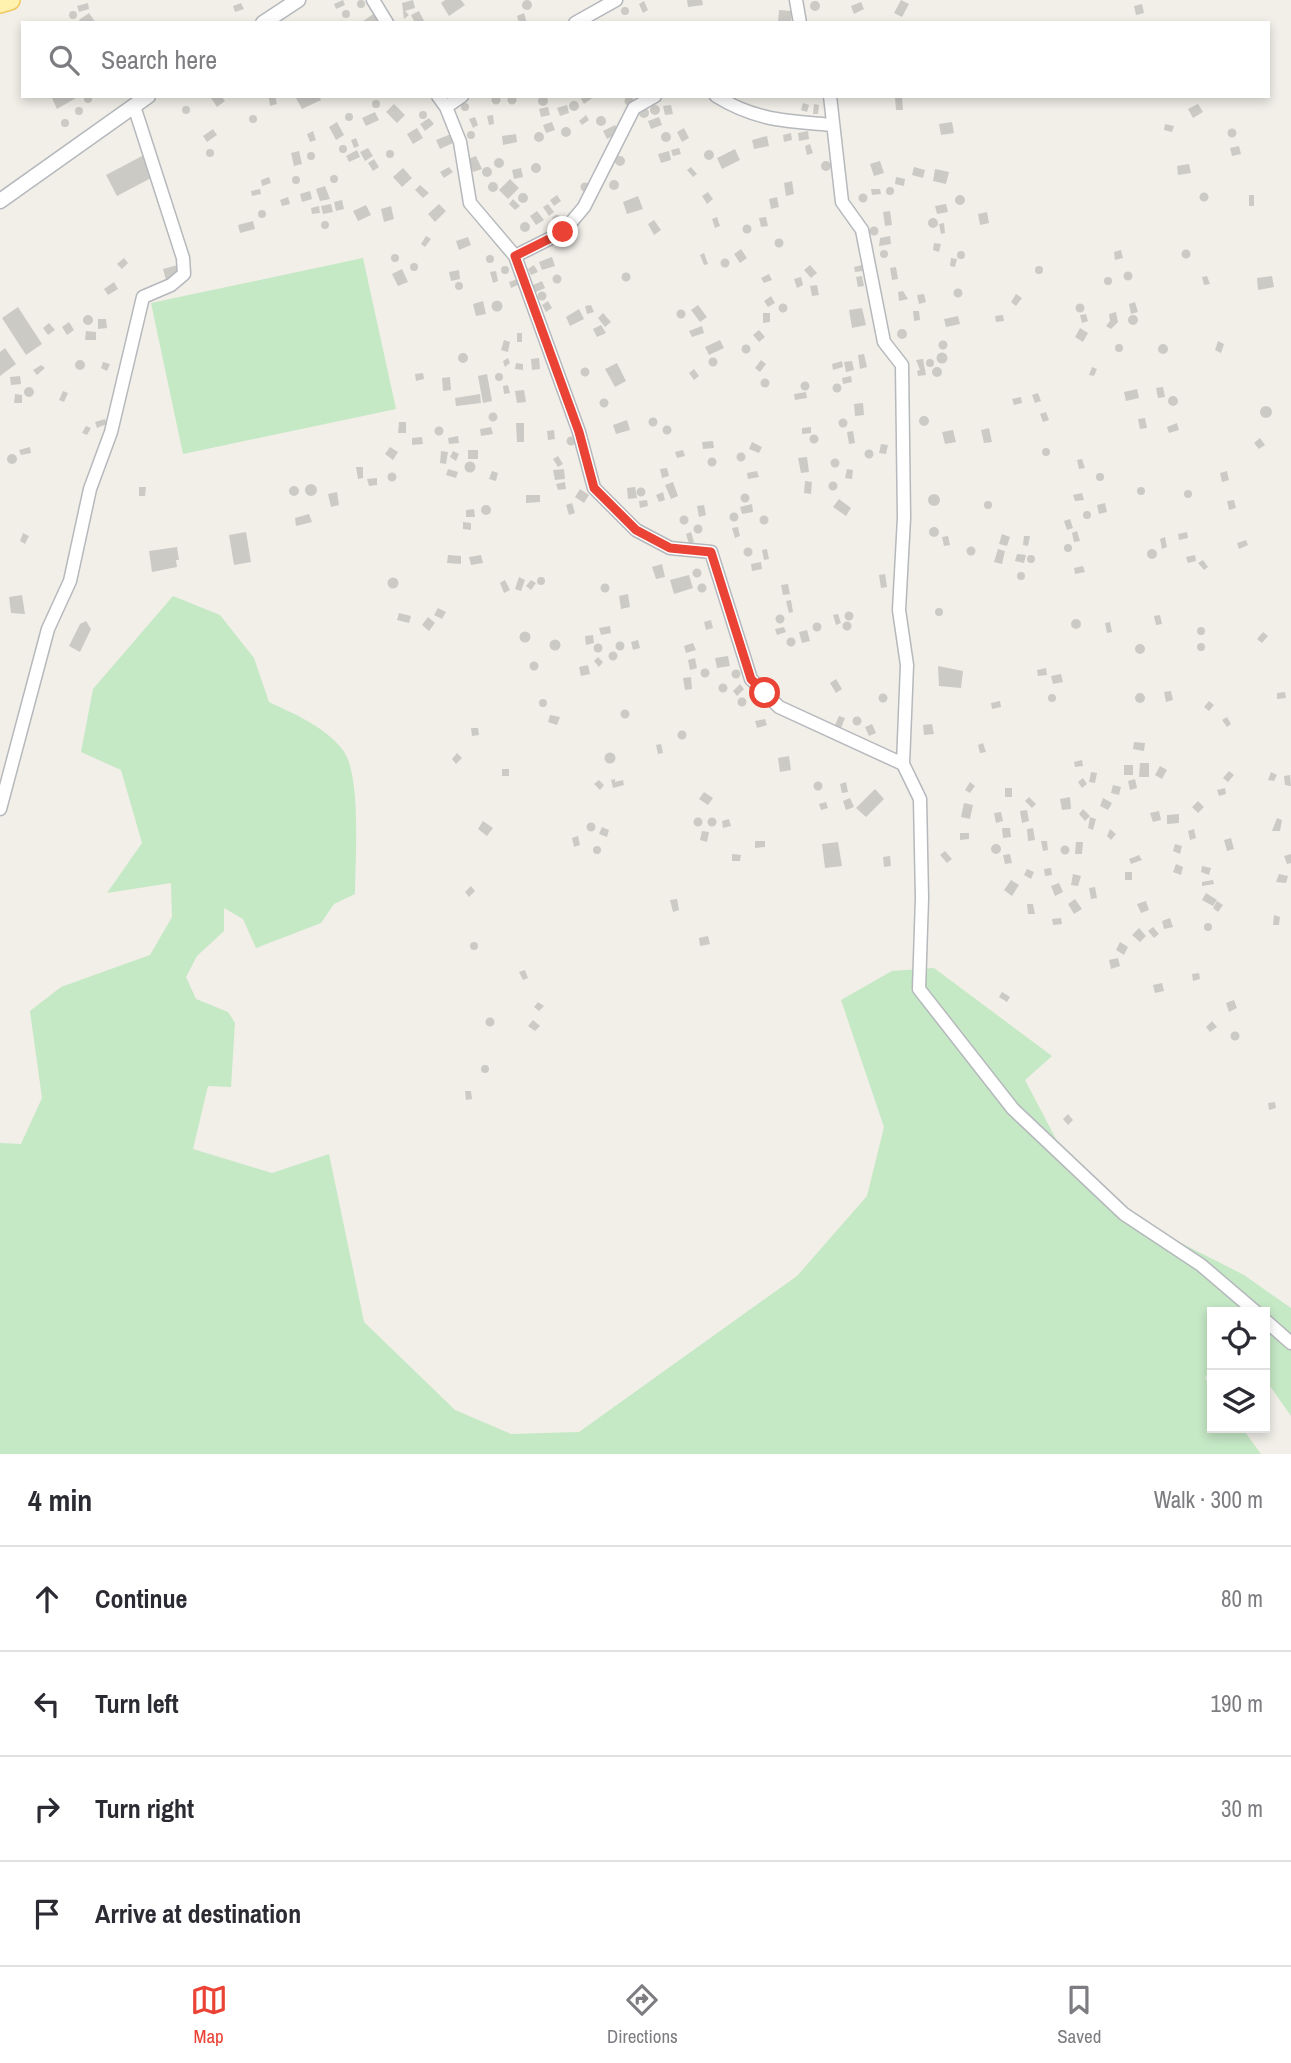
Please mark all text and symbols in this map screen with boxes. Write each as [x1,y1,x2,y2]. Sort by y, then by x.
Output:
search box [21,21,1270,98]
icon: search [45,41,83,79]
text: Search here [101,42,217,77]
route end [547,216,578,247]
route start [749,677,780,708]
map controls [1207,1307,1270,1433]
button: locate [1207,1307,1270,1370]
button: layers [1207,1370,1270,1433]
text: 4 min [28,1480,92,1520]
text: Walk · 300 m [1154,1484,1263,1515]
icon: ahead [28,1580,66,1618]
text: Continue [95,1581,187,1616]
text: 80 m [1221,1583,1263,1614]
icon: left [28,1685,66,1723]
text: Turn left [95,1686,179,1721]
text: 190 m [1211,1688,1263,1719]
icon: right [28,1790,66,1828]
text: Turn right [95,1791,194,1826]
text: 30 m [1221,1793,1263,1824]
icon: arrive [28,1895,66,1933]
text: Arrive at destination [95,1896,301,1931]
tab: Map [190,1981,228,2049]
tab: Directions [607,1981,678,2049]
tab: Saved [1057,1981,1101,2049]

